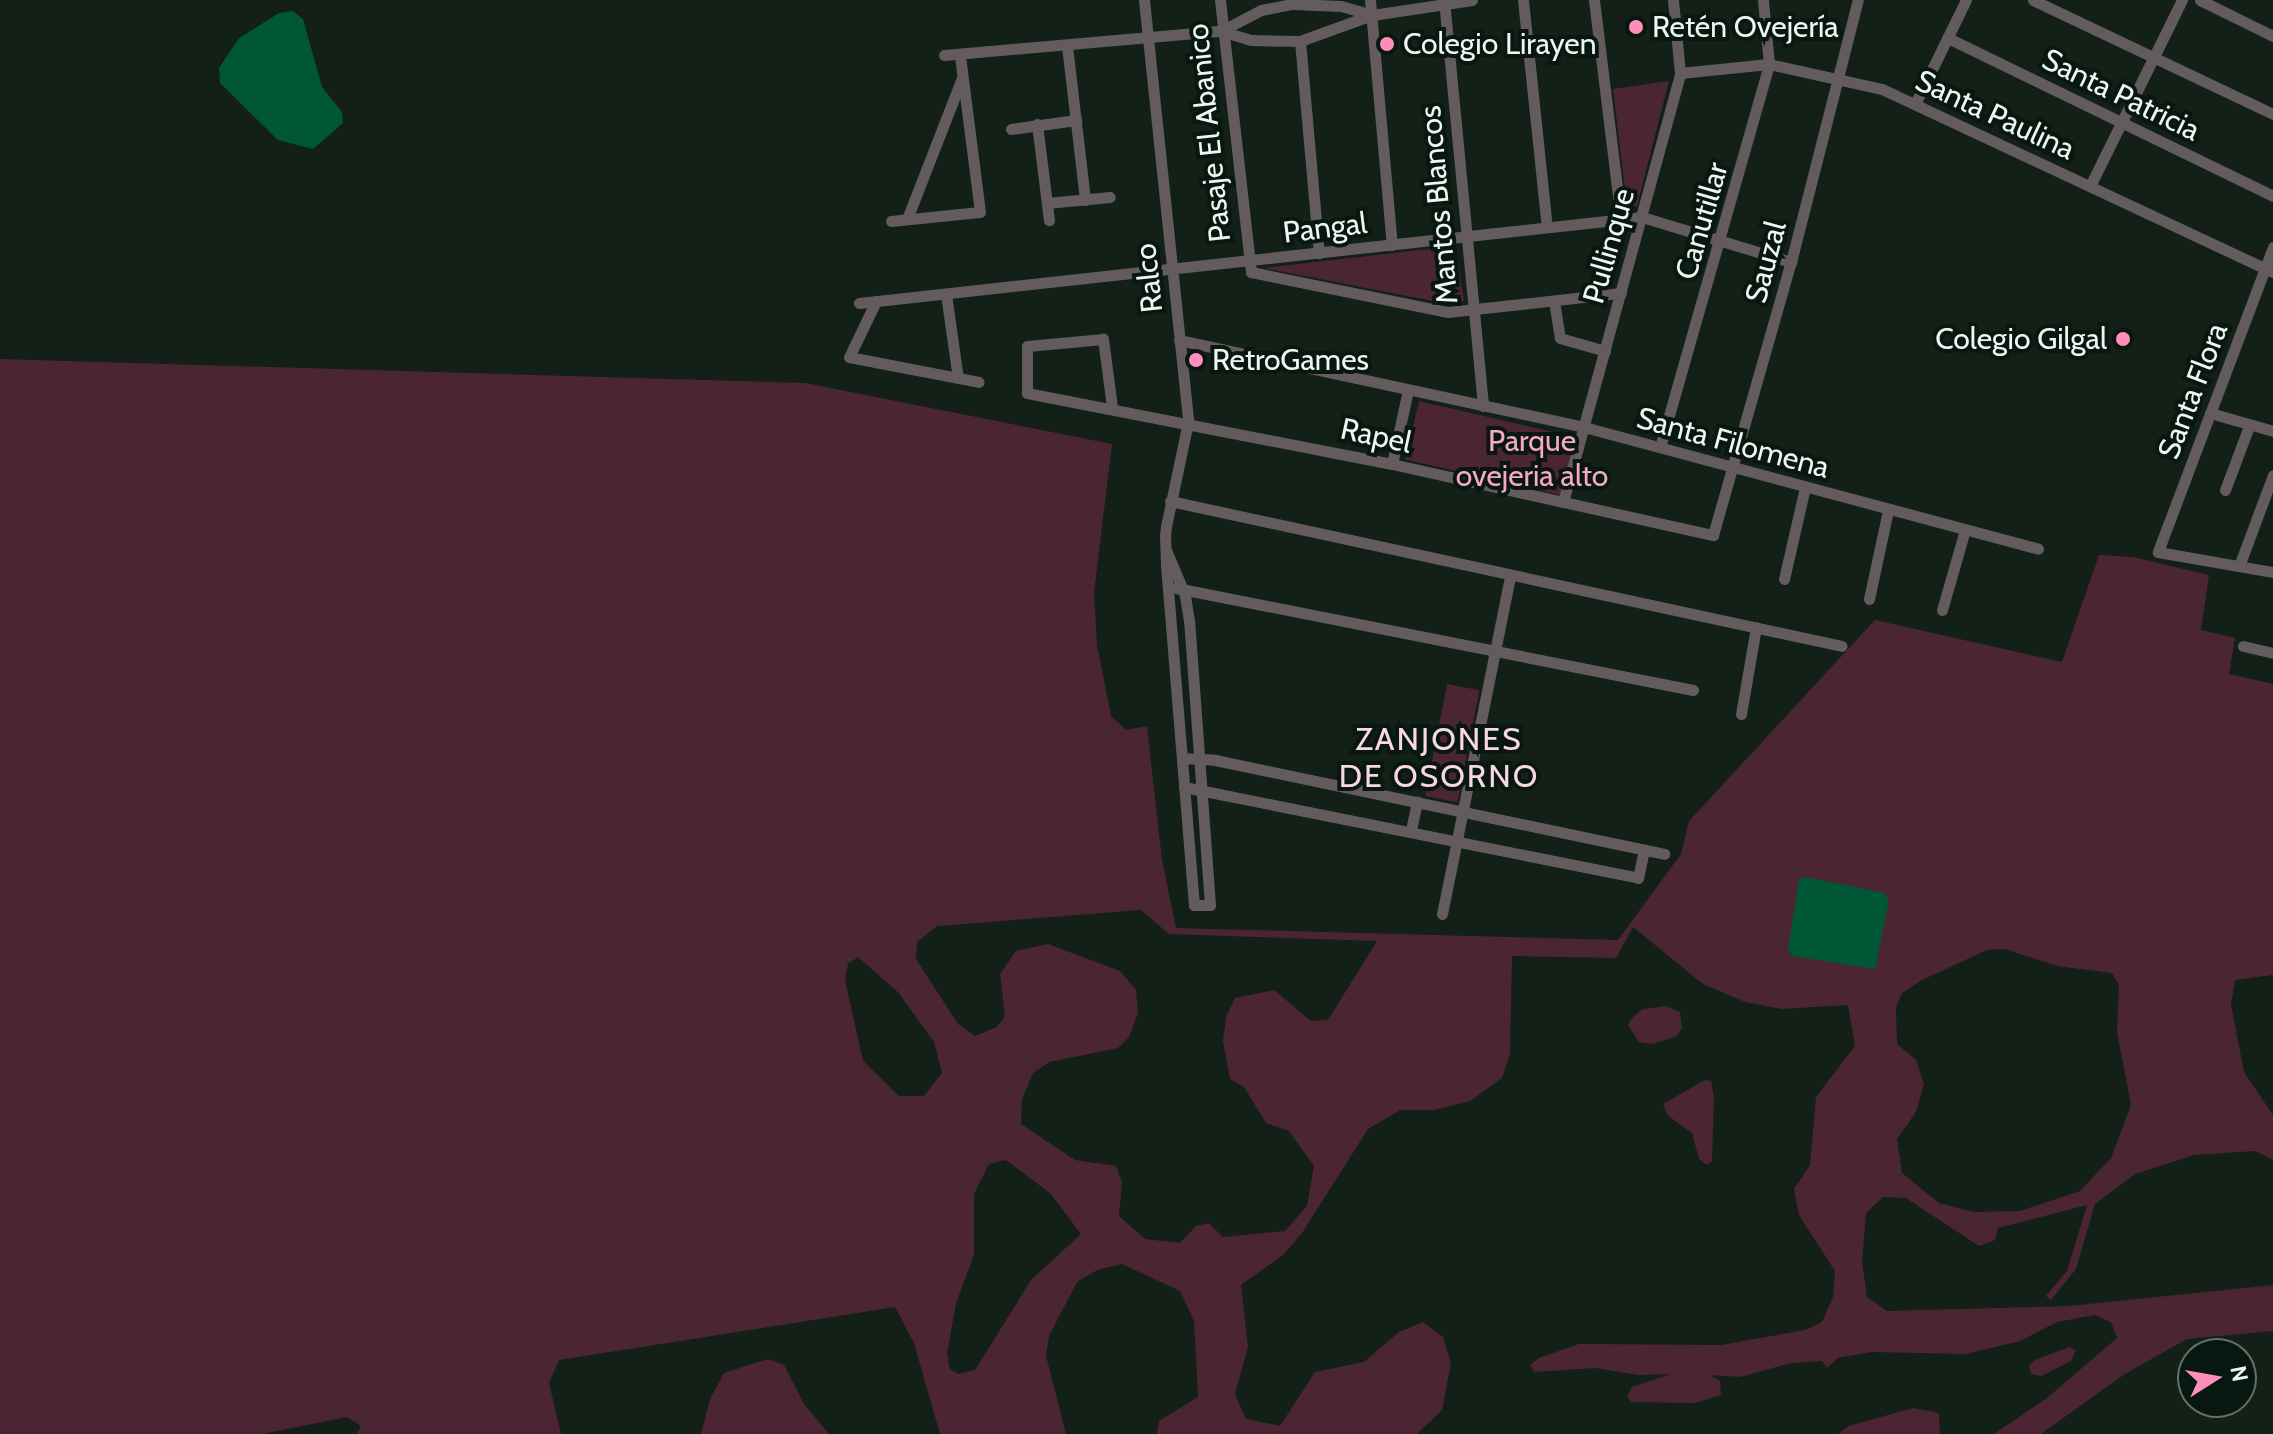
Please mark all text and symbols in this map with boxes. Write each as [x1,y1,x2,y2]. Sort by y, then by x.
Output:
place label: Retén Ovejería [1652,9,1839,45]
marker: Retén Ovejería [1627,18,1645,36]
street label: Pasaje El Abanico [1180,22,1238,244]
place label: Colegio Lirayen [1403,26,1596,62]
marker: Colegio Lirayen [1378,35,1396,53]
street label: Santa Patricia [2036,41,2206,149]
street label: Santa Paulina [1910,63,2080,167]
street label: Mantos Blancos [1412,104,1466,306]
street label: Canutillar [1668,158,1736,284]
street label: Pullinque [1575,184,1643,308]
street label: Pangal [1281,205,1369,251]
street label: Sauzal [1738,217,1794,307]
street label: Ralco [1127,242,1171,314]
street label: Santa Flora [2151,318,2235,464]
place label: Colegio Gilgal [1935,321,2107,357]
marker: Colegio Gilgal [2114,330,2132,348]
place label: RetroGames [1212,342,1369,378]
marker: RetroGames [1187,351,1205,369]
street label: Santa Filomena [1633,400,1833,486]
street label: Rapel [1337,411,1415,461]
park label: Parque ovejeria alto [1456,423,1608,494]
district label: ZANJONES DE OSORNO [1339,721,1539,796]
north arrow [2177,1338,2257,1418]
text: N [2224,1363,2254,1384]

